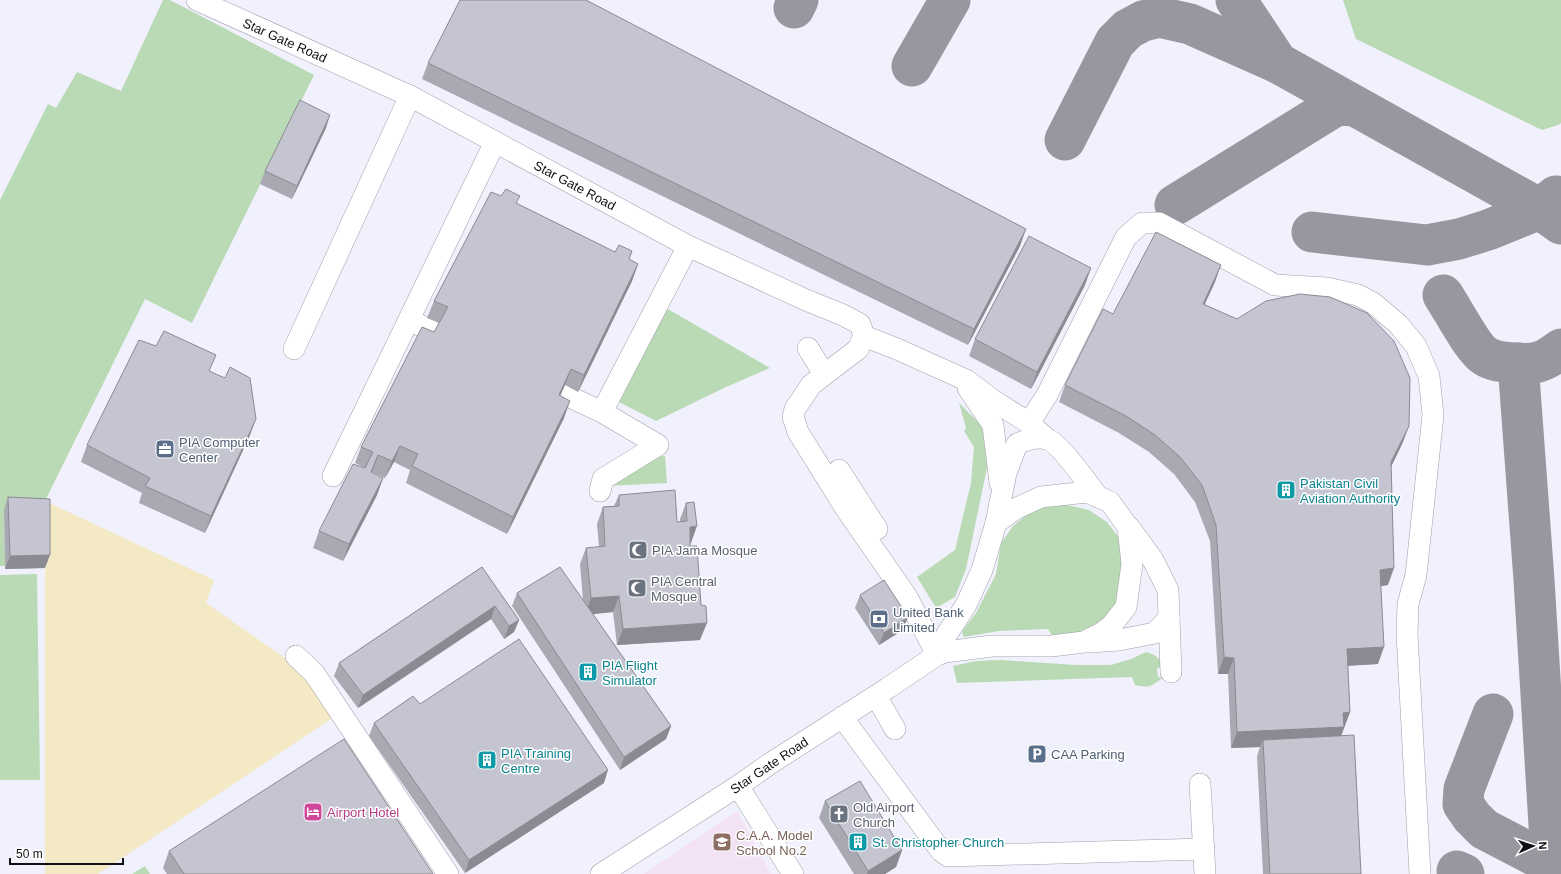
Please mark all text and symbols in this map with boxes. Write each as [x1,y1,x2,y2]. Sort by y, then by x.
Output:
street label: Star Gate Road [240,15,329,66]
street label: Star Gate Road [531,158,618,213]
place label: PIA Computer Center [179,435,261,465]
office icon: PIA Computer Center [154,438,176,460]
place label: Pakistan Civil Aviation Authority [1300,476,1401,506]
building icon: Pakistan Civil Aviation Authority [1275,479,1297,501]
mosque icon: PIA Jama Mosque [627,539,649,561]
place label: PIA Jama Mosque [652,543,758,558]
place label: PIA Central Mosque [651,574,717,604]
mosque icon: PIA Central Mosque [626,577,648,599]
place label: United Bank Limited [893,605,964,635]
bank icon: United Bank Limited [868,608,890,630]
place label: PIA Flight Simulator [602,658,658,688]
building icon: PIA Flight Simulator [577,661,599,683]
street label: Star Gate Road [728,734,811,797]
parking icon: CAA Parking [1026,743,1048,765]
place label: PIA Training Centre [501,746,571,776]
place label: CAA Parking [1051,747,1125,762]
building icon: PIA Training Centre [476,749,498,771]
place label: Old Airport Church [853,800,915,830]
hotel icon: Airport Hotel [302,801,324,823]
church icon: Old Airport Church [828,803,850,825]
place label: Airport Hotel [327,805,399,820]
north arrow [1513,826,1553,866]
place label: C.A.A. Model School No.2 [736,828,813,858]
school or university icon: C.A.A. Model School No.2 [711,831,733,853]
building icon: St. Christopher Church [847,831,869,853]
place label: St. Christopher Church [872,835,1004,850]
scale bar [10,840,123,866]
text: N [1537,841,1549,850]
text: 50 m [16,847,43,861]

